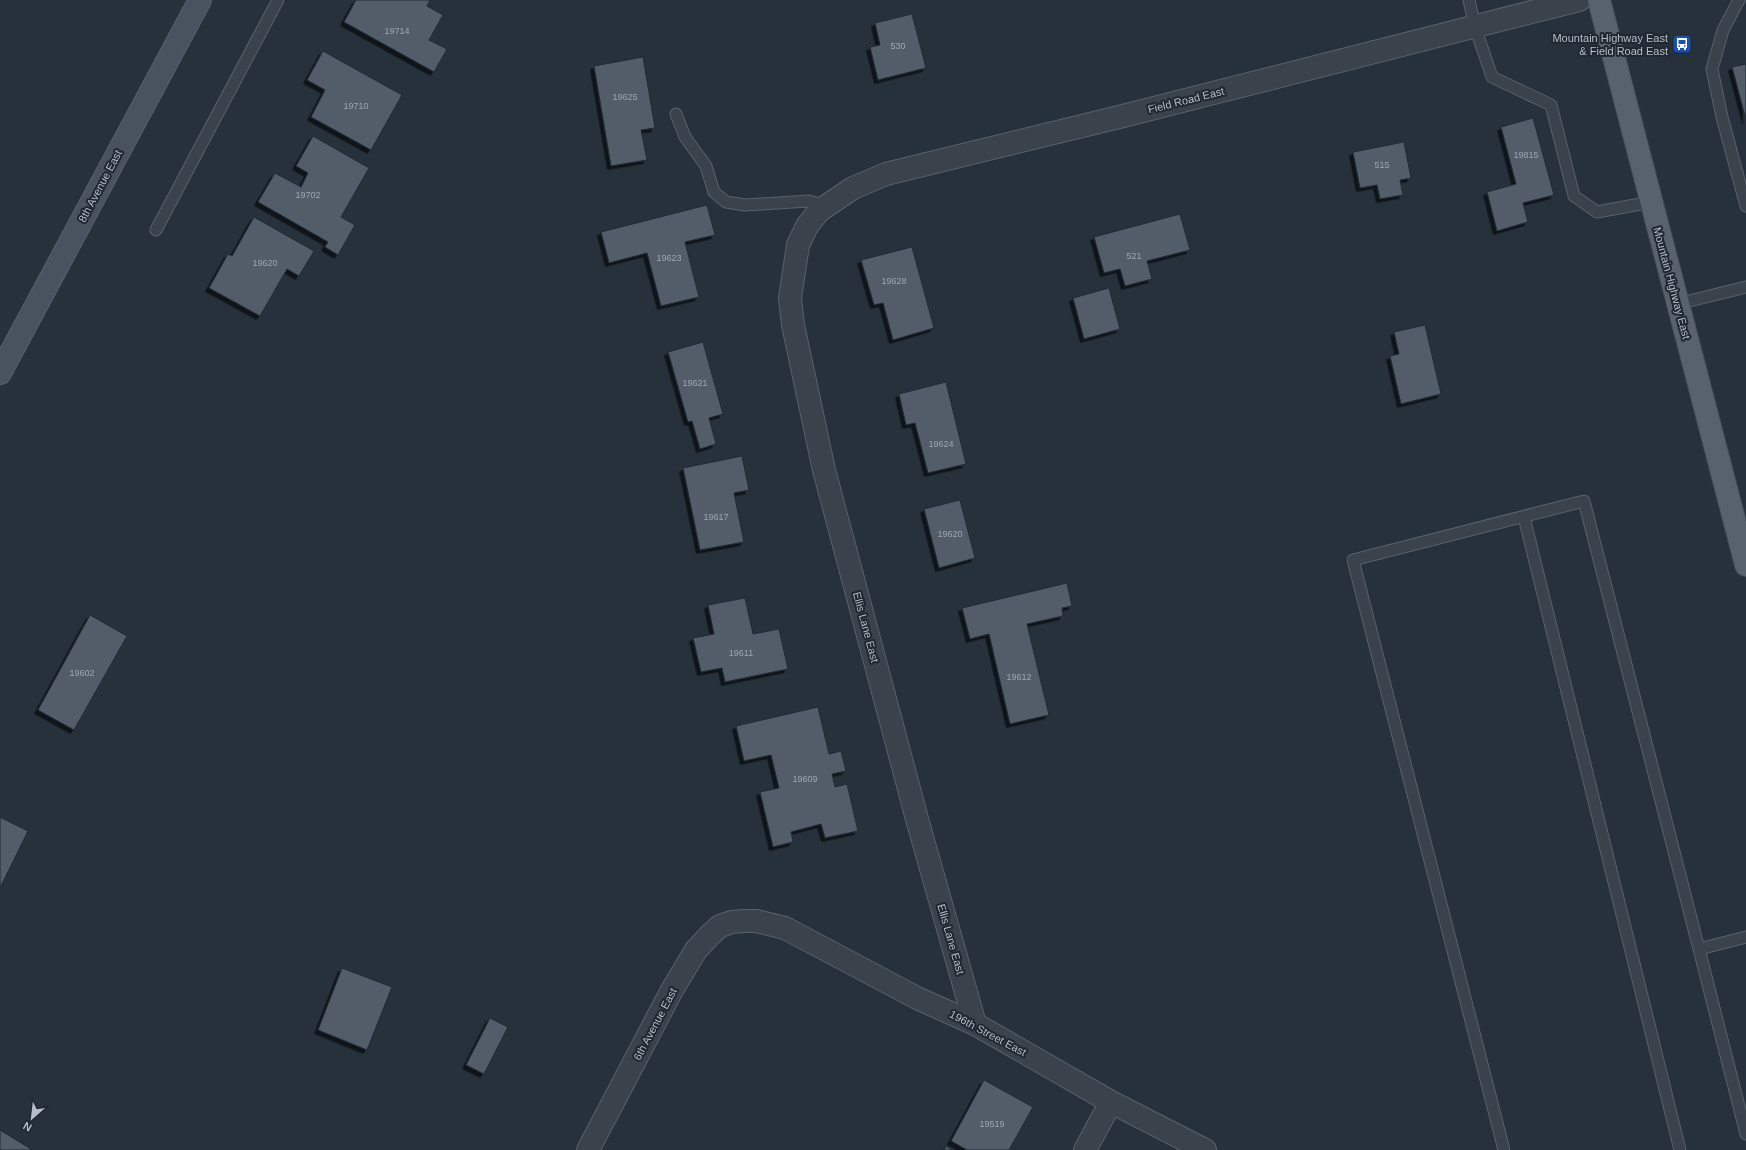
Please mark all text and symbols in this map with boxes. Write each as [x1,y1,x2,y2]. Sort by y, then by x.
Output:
house number: 19714 [384,26,410,36]
place label: Mountain Highway East & Field Road East [1552,32,1668,57]
bus stop icon: Mountain Highway East & Field Road East [1671,33,1693,55]
house number: 530 [890,41,906,51]
street label: Field Road East [1147,85,1225,115]
house number: 19625 [612,92,638,102]
house number: 19710 [343,101,369,111]
street label: 8th Avenue East [76,148,124,224]
house number: 19815 [1513,150,1539,160]
house number: 515 [1374,160,1390,170]
house number: 19702 [295,190,321,200]
street label: Mountain Highway East [1651,226,1693,340]
house number: 521 [1126,251,1142,261]
house number: 19623 [656,253,682,263]
house number: 19620 [252,258,278,268]
house number: 19628 [881,276,907,286]
house number: 19621 [682,378,708,388]
house number: 19624 [928,439,954,449]
house number: 19617 [703,512,729,522]
house number: 19620 [937,529,963,539]
street label: Ellis Lane East [851,590,881,664]
house number: 19611 [729,648,753,658]
house number: 19602 [69,668,95,678]
house number: 19612 [1006,672,1032,682]
house number: 19609 [792,774,818,784]
street label: Ellis Lane East [935,902,967,976]
street label: 6th Avenue East [631,986,679,1062]
street label: 196th Street East [948,1008,1028,1058]
north arrow [12,1098,52,1138]
house number: 19519 [979,1119,1005,1129]
text: N [21,1120,34,1134]

